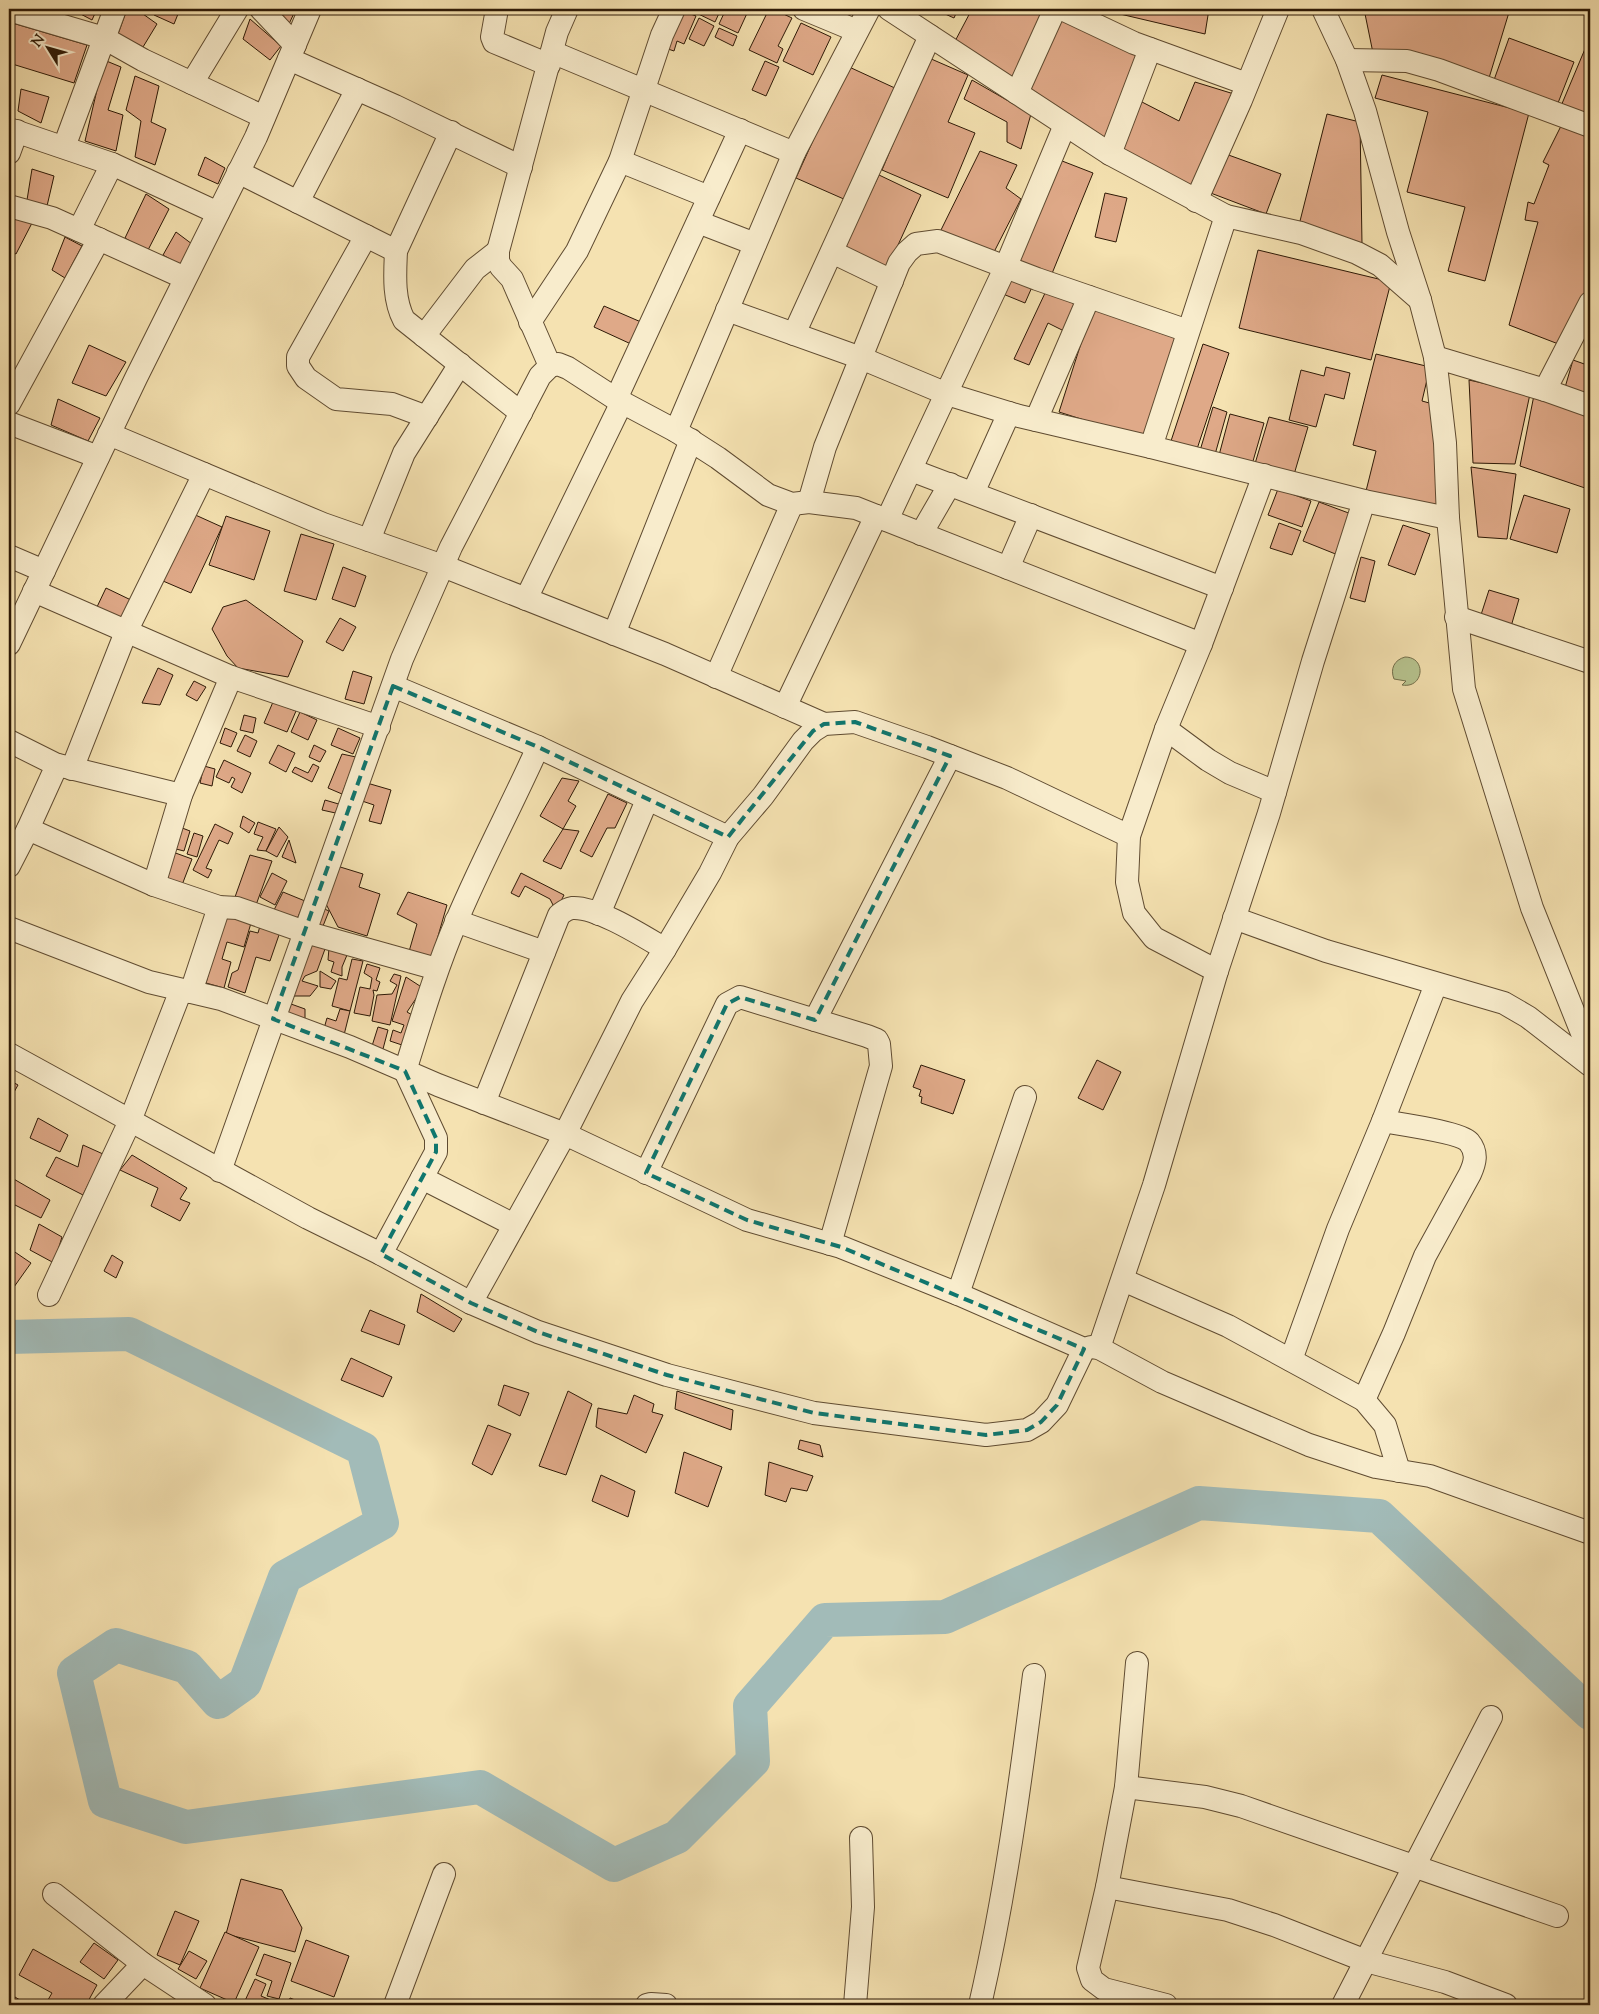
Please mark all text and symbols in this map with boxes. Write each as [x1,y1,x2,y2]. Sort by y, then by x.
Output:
north arrow [22,22,72,72]
text: N [28,31,51,52]

